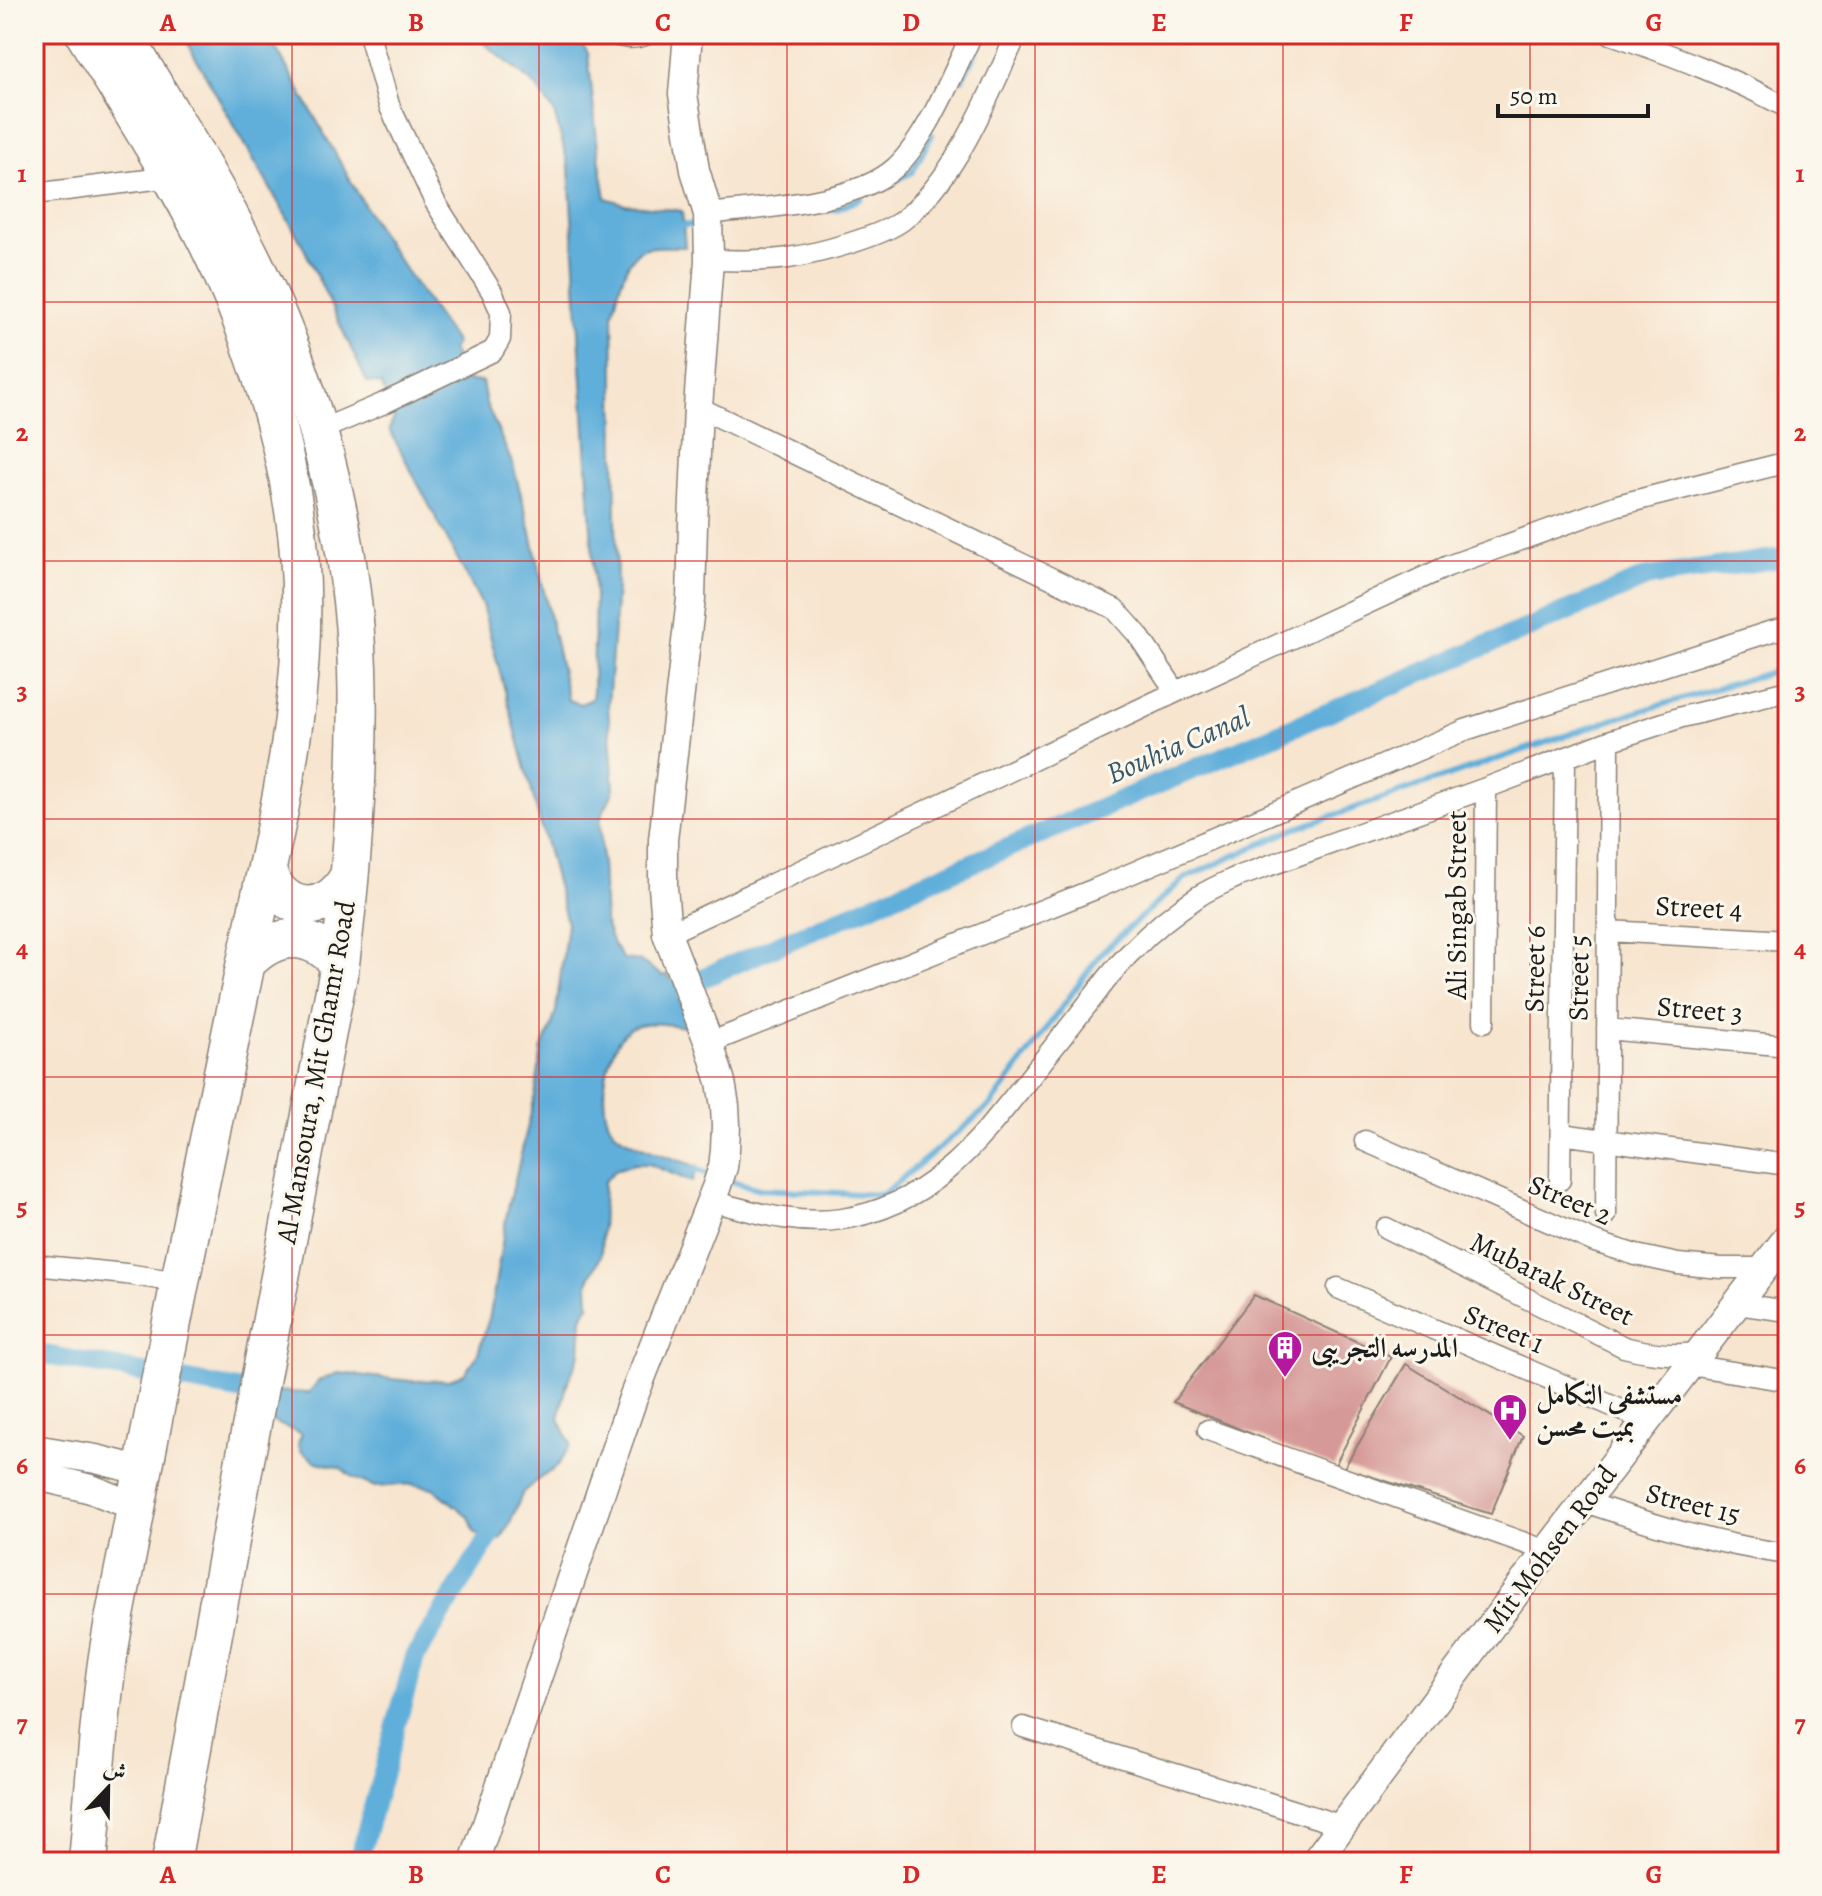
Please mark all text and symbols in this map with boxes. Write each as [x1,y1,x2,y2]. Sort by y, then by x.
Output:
text: A [159,5,177,40]
text: B [408,5,424,40]
text: C [655,5,671,40]
text: D [902,5,920,40]
text: E [1151,5,1167,40]
text: F [1399,5,1413,40]
text: G [1645,5,1663,40]
scale bar [1498,68,1648,118]
text: 50 m [1510,80,1558,112]
text: 1 [17,156,27,191]
text: 1 [1795,156,1805,191]
text: 2 [16,415,29,450]
text: 2 [1794,415,1807,450]
text: 3 [16,673,28,708]
text: 3 [1794,673,1806,708]
water label: Bouhia Canal [1100,697,1257,793]
street label: Ali Singab Street [1438,810,1476,1001]
street label: Street 4 [1655,887,1743,929]
street label: Al Mansoura, Mit Ghamr Road [267,897,365,1247]
street label: Street 6 [1515,925,1555,1013]
text: 4 [16,931,28,966]
text: 4 [1794,931,1806,966]
street label: Street 5 [1559,934,1599,1022]
street label: Street 3 [1655,987,1745,1033]
street label: Street 2 [1522,1165,1618,1235]
text: 5 [16,1189,28,1224]
text: 5 [1794,1189,1806,1224]
street label: Mubarak Street [1464,1223,1640,1335]
street label: Street 1 [1458,1295,1550,1363]
building icon: المدرسه التجريبى [1266,1329,1304,1379]
place label: المدرسه التجريبى [1311,1329,1458,1368]
place label: مستشفى التكامل بميت محسن [1536,1376,1682,1446]
hospital icon: مستشفى التكامل بميت محسن [1491,1392,1529,1442]
text: 6 [16,1448,28,1483]
text: 6 [1794,1448,1806,1483]
street label: Mit Mohsen Road [1474,1456,1626,1641]
street label: Street 15 [1642,1474,1744,1534]
text: 7 [16,1706,28,1741]
text: 7 [1794,1706,1806,1741]
north arrow [68,1748,148,1828]
text: ش [99,1752,131,1788]
text: A [159,1857,177,1892]
text: B [408,1857,424,1892]
text: C [655,1857,671,1892]
text: D [902,1857,920,1892]
text: E [1151,1857,1167,1892]
text: F [1399,1857,1413,1892]
text: G [1645,1857,1663,1892]

